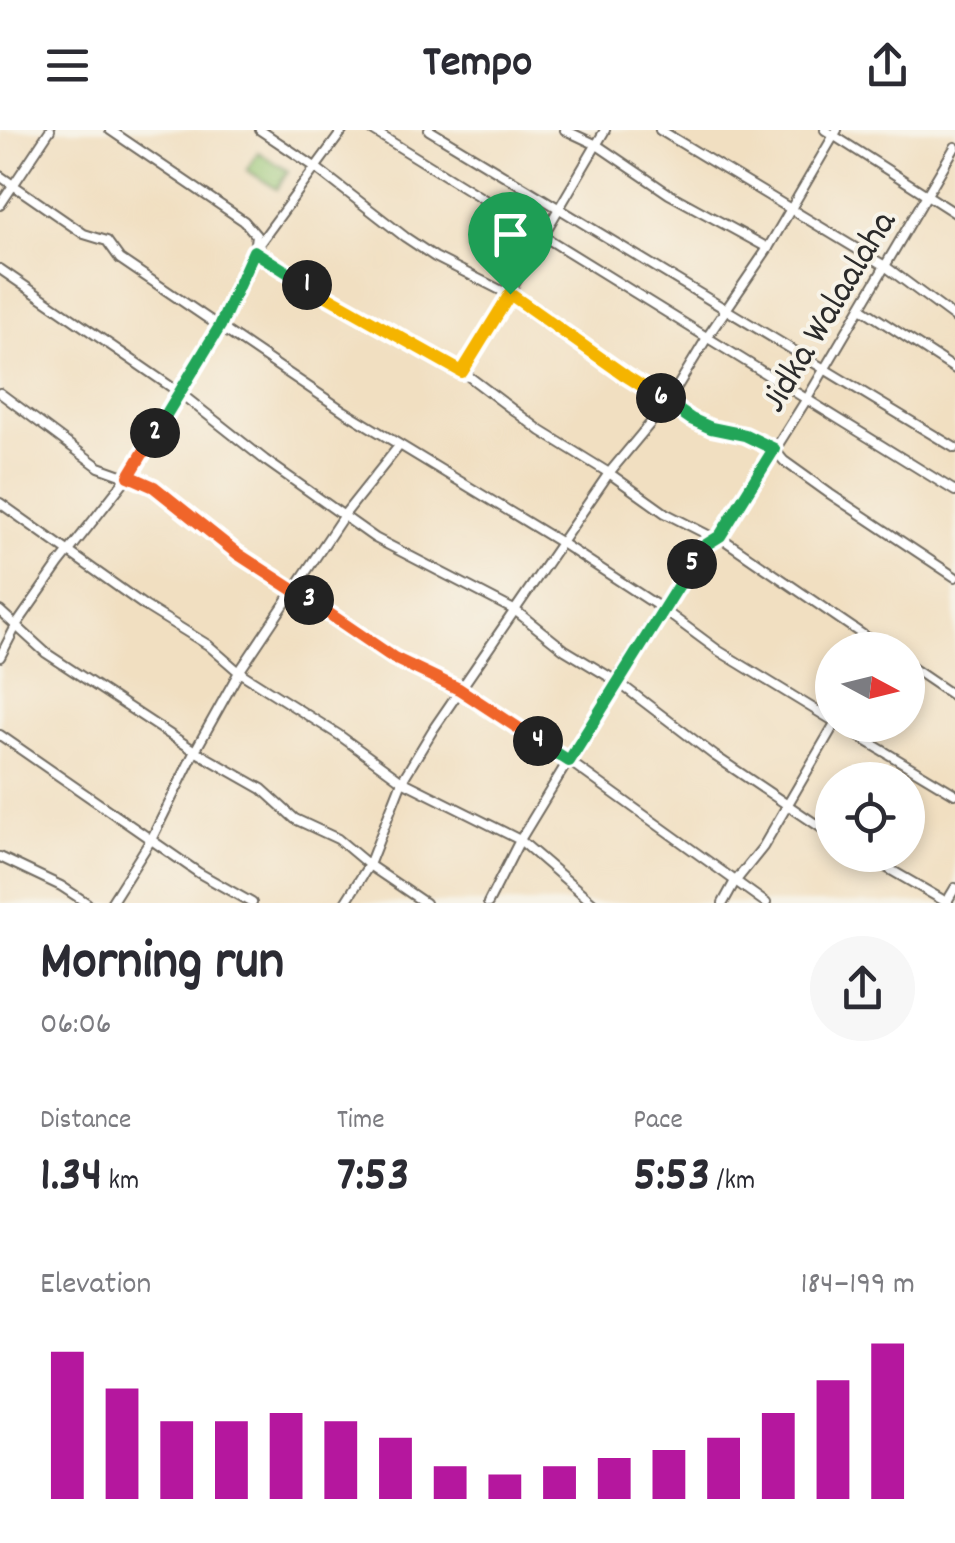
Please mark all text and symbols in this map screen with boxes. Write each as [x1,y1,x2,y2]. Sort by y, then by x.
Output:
text: Tempo [423,33,532,97]
icon: menu [40,38,95,93]
icon: share [860,38,915,93]
pin [468,192,553,295]
street label: Jidka Walaalaha [749,200,913,424]
icon: arrive [483,207,538,262]
pin: 1 [282,260,332,310]
text: 1 [304,265,310,305]
pin: 6 [636,373,686,423]
text: 6 [654,378,668,418]
pin: 2 [130,408,180,458]
text: 2 [149,413,161,453]
pin: 5 [667,539,717,589]
text: 5 [686,544,698,584]
pin: 3 [284,575,334,625]
text: 3 [303,580,315,620]
north arrow [815,632,925,742]
map controls [815,632,925,872]
pin: 4 [513,716,563,766]
text: 4 [532,721,544,761]
button: locate [815,762,925,872]
text: Morning run [40,926,284,1005]
button: share [810,936,915,1041]
text: 06:06 [40,1003,112,1049]
text: Distance [40,1102,131,1142]
text: Time [337,1102,385,1142]
text: Pace [633,1102,683,1142]
text: 1.34 [40,1142,102,1214]
text: 7:53 [337,1142,409,1214]
text: 5:53 [633,1142,710,1214]
text: km [102,1163,139,1203]
text: /km [710,1163,755,1203]
text: Elevation [40,1263,151,1309]
text: 184–199 m [800,1263,915,1309]

